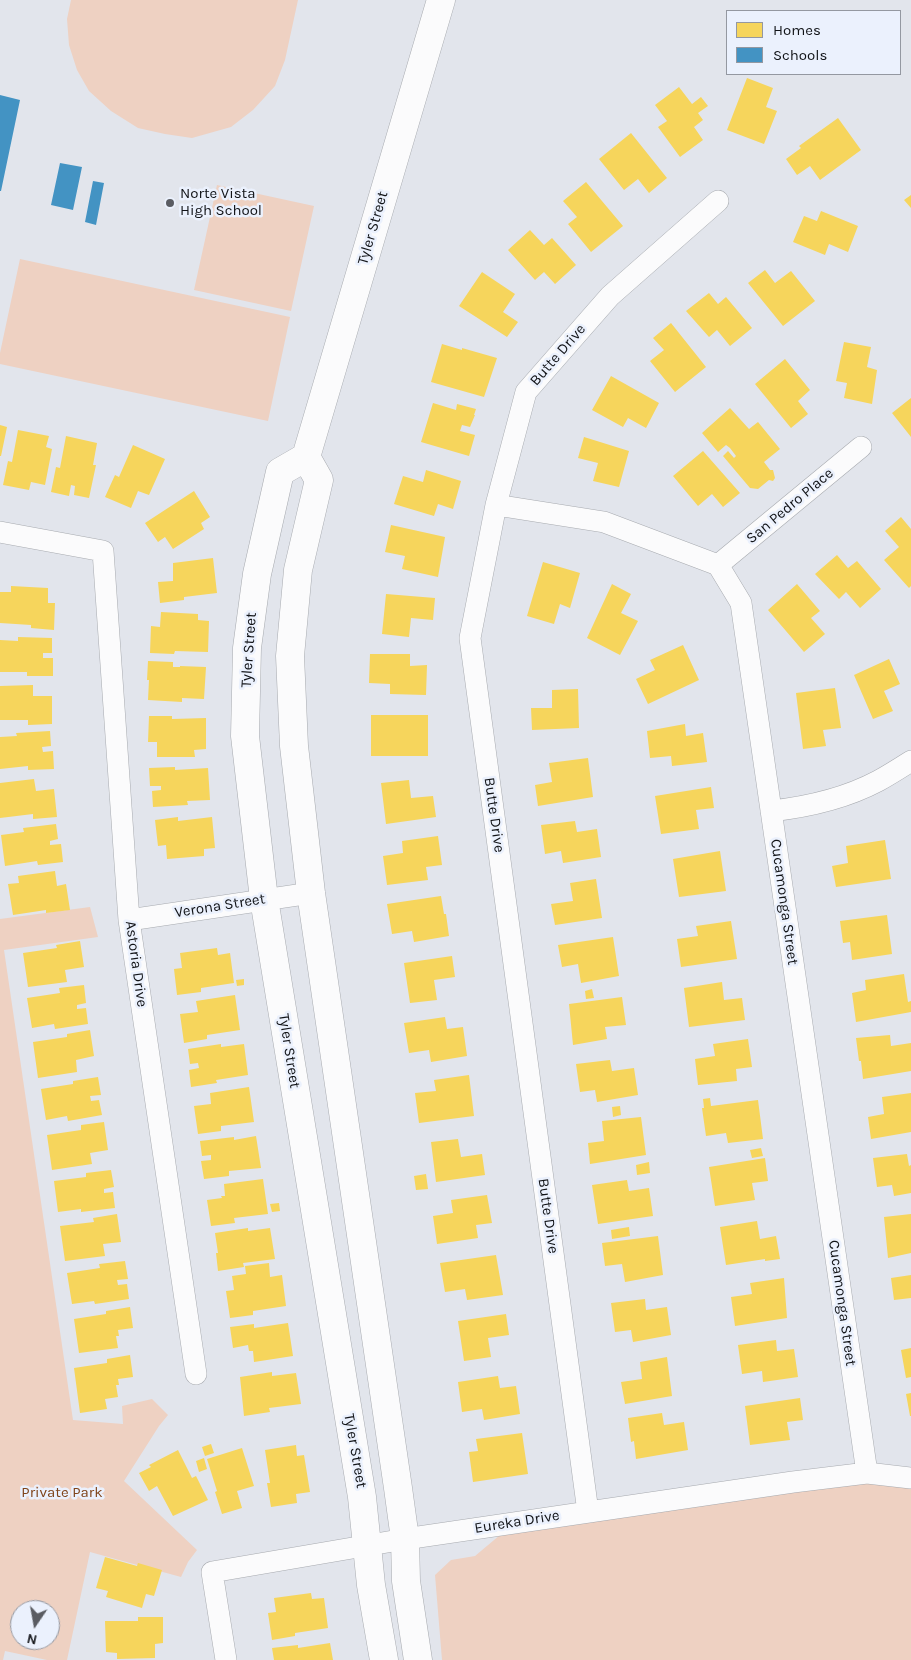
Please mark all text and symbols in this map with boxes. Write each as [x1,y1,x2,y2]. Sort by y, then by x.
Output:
legend [726,10,901,75]
text: Homes [773,21,821,39]
text: Schools [773,46,827,64]
place label: Norte Vista High School [180,185,262,220]
street label: Tyler Street [354,189,392,267]
marker: Norte Vista High School [164,197,176,209]
street label: Butte Drive [526,320,590,390]
street label: San Pedro Place [743,464,837,548]
street label: Tyler Street [237,612,261,688]
street label: Butte Drive [480,776,508,854]
street label: Cucamonga Street [766,838,802,966]
street label: Verona Street [173,890,267,922]
street label: Astoria Drive [121,920,151,1008]
street label: Tyler Street [274,1012,304,1090]
street label: Butte Drive [534,1177,562,1255]
street label: Cucamonga Street [824,1239,860,1367]
street label: Tyler Street [340,1412,370,1490]
park label: Private Park [21,1484,103,1502]
street label: Eureka Drive [473,1506,561,1538]
north arrow [10,1600,60,1650]
text: N [25,1630,39,1649]

